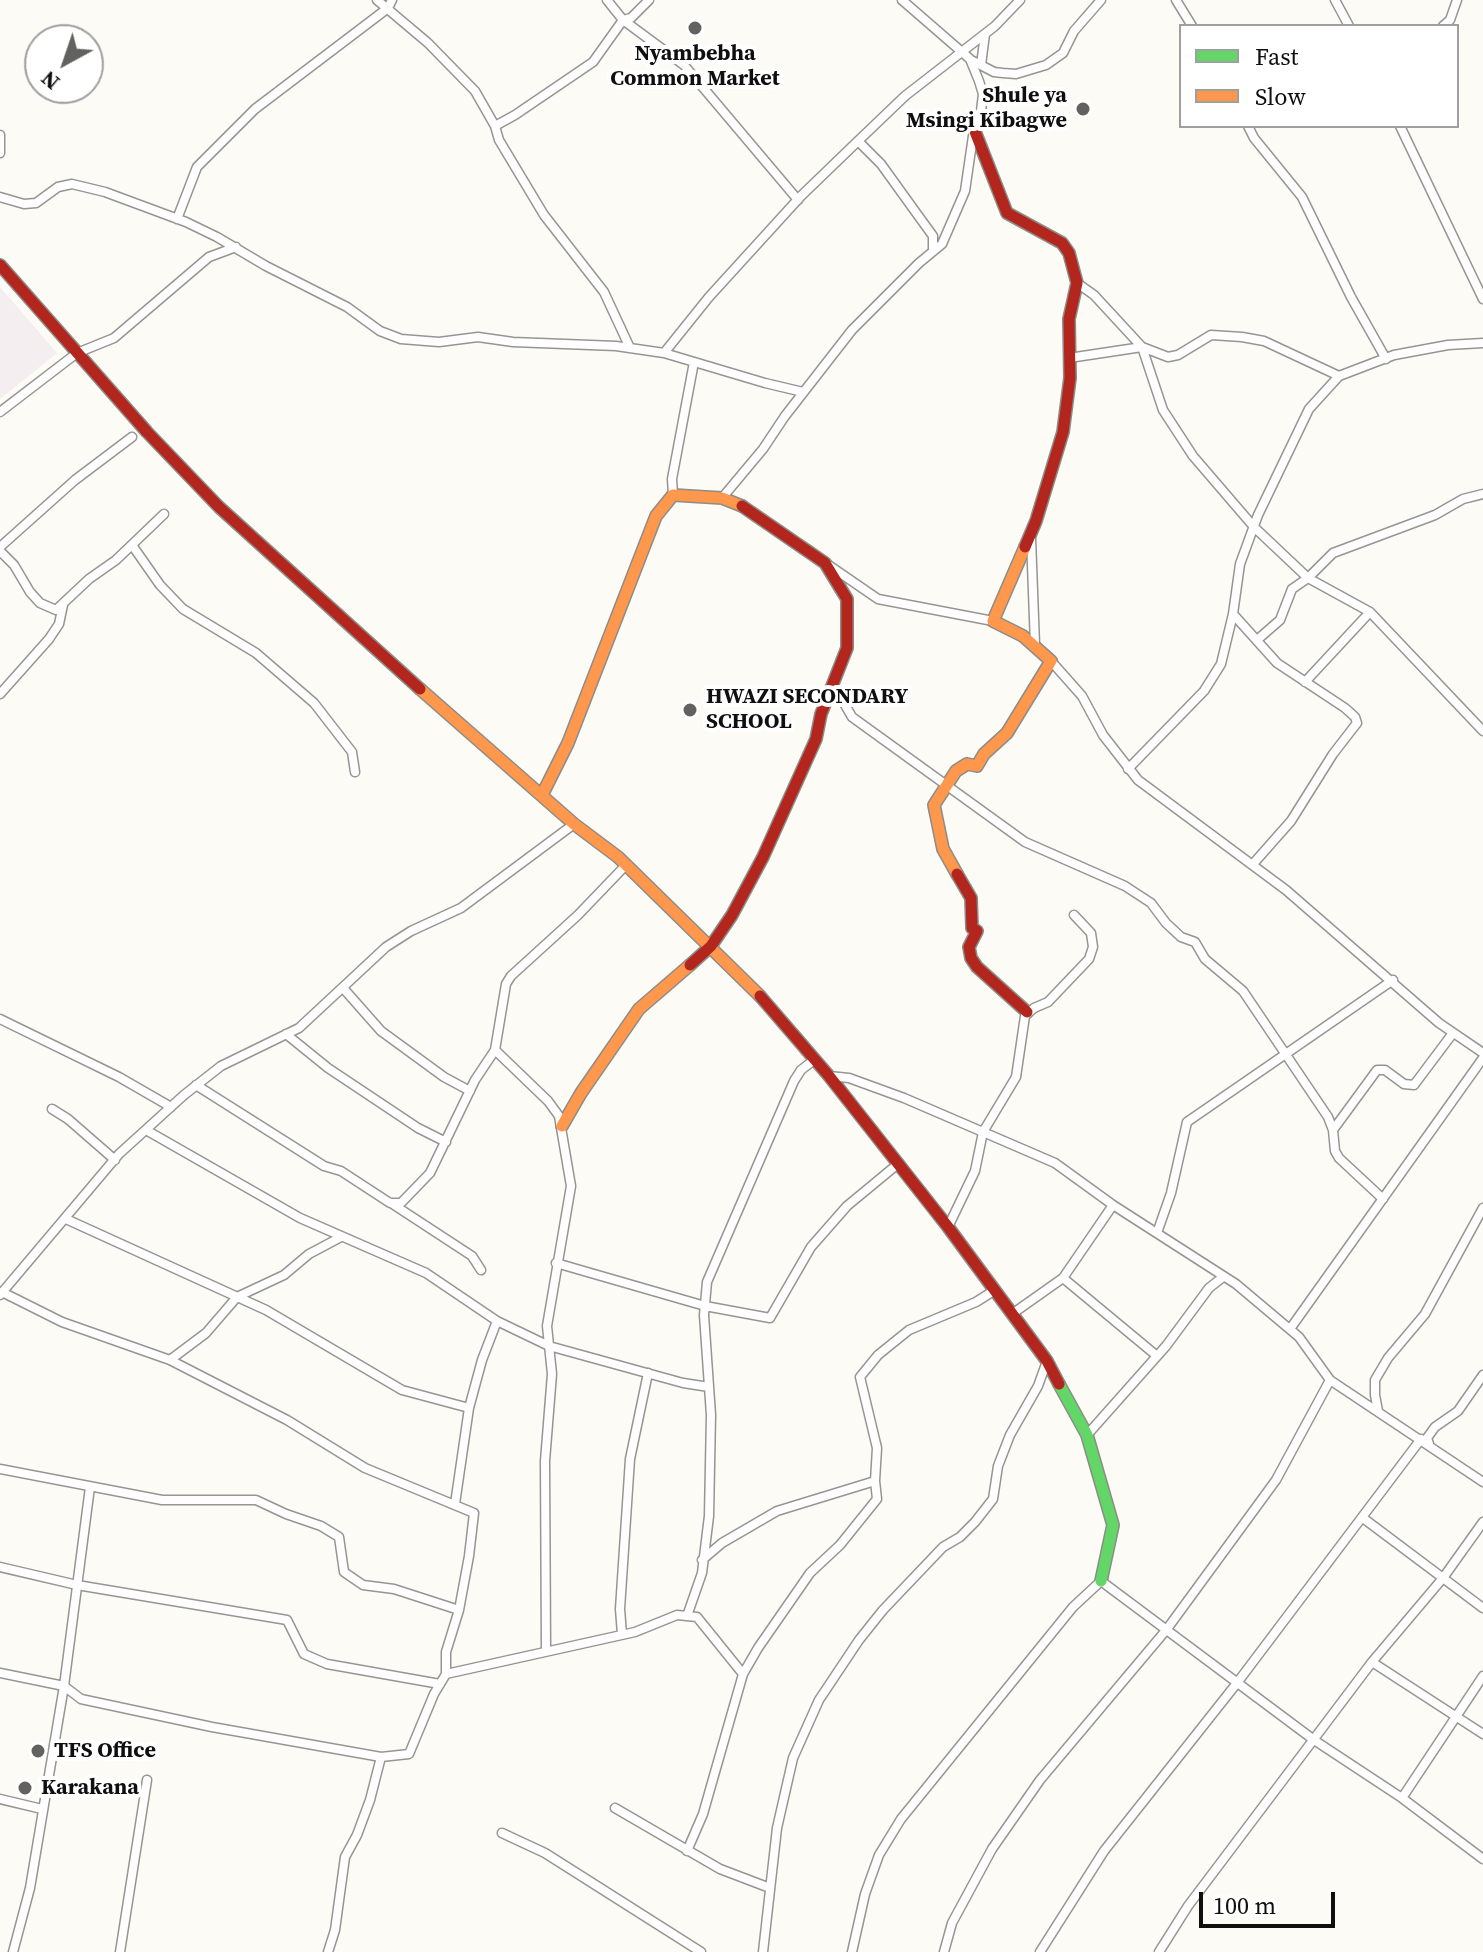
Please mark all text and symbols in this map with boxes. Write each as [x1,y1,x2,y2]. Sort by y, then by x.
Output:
marker: Nyambebha Common Market [686,19,704,37]
north arrow [24,24,104,104]
legend [1179,24,1459,128]
text: Fast [1255,40,1298,73]
place label: Nyambebha Common Market [610,41,780,92]
text: N [34,64,66,97]
text: Slow [1255,80,1306,113]
place label: Shule ya Msingi Kibagwe [906,83,1067,134]
marker: Shule ya Msingi Kibagwe [1074,100,1092,118]
place label: HWAZI SECONDARY SCHOOL [706,684,908,736]
marker: HWAZI SECONDARY SCHOOL [681,701,699,719]
place label: TFS Office [54,1738,156,1764]
marker: TFS Office [29,1742,47,1760]
place label: Karakana [41,1775,139,1801]
marker: Karakana [16,1779,34,1797]
scale bar [1203,1876,1339,1926]
text: 100 m [1213,1889,1276,1922]

